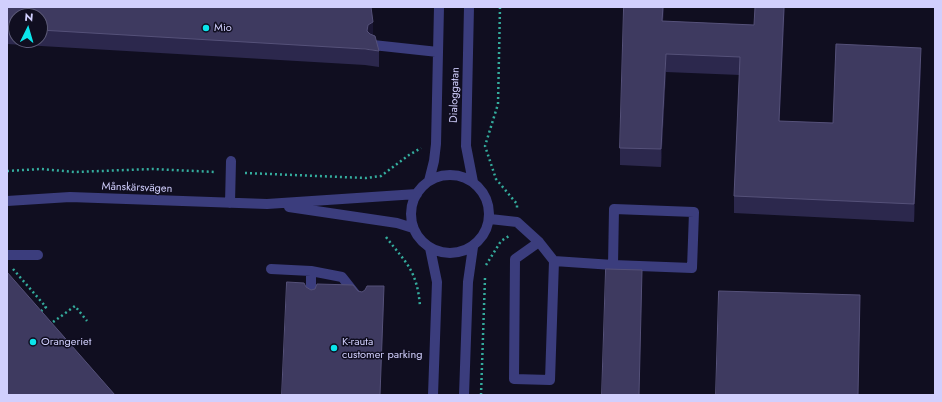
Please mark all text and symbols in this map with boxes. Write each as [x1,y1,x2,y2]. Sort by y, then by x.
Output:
north arrow [8,8,48,48]
text: N [24,9,34,25]
place label: Mio [214,21,232,35]
marker: Mio [201,23,211,33]
street label: Dialoggatan [447,67,463,123]
street label: Månskärsvägen [101,180,173,196]
place label: Orangeriet [41,335,91,349]
place label: K-rauta customer parking [342,335,423,361]
marker: Orangeriet [28,337,38,347]
marker: K-rauta customer parking [329,343,339,353]

